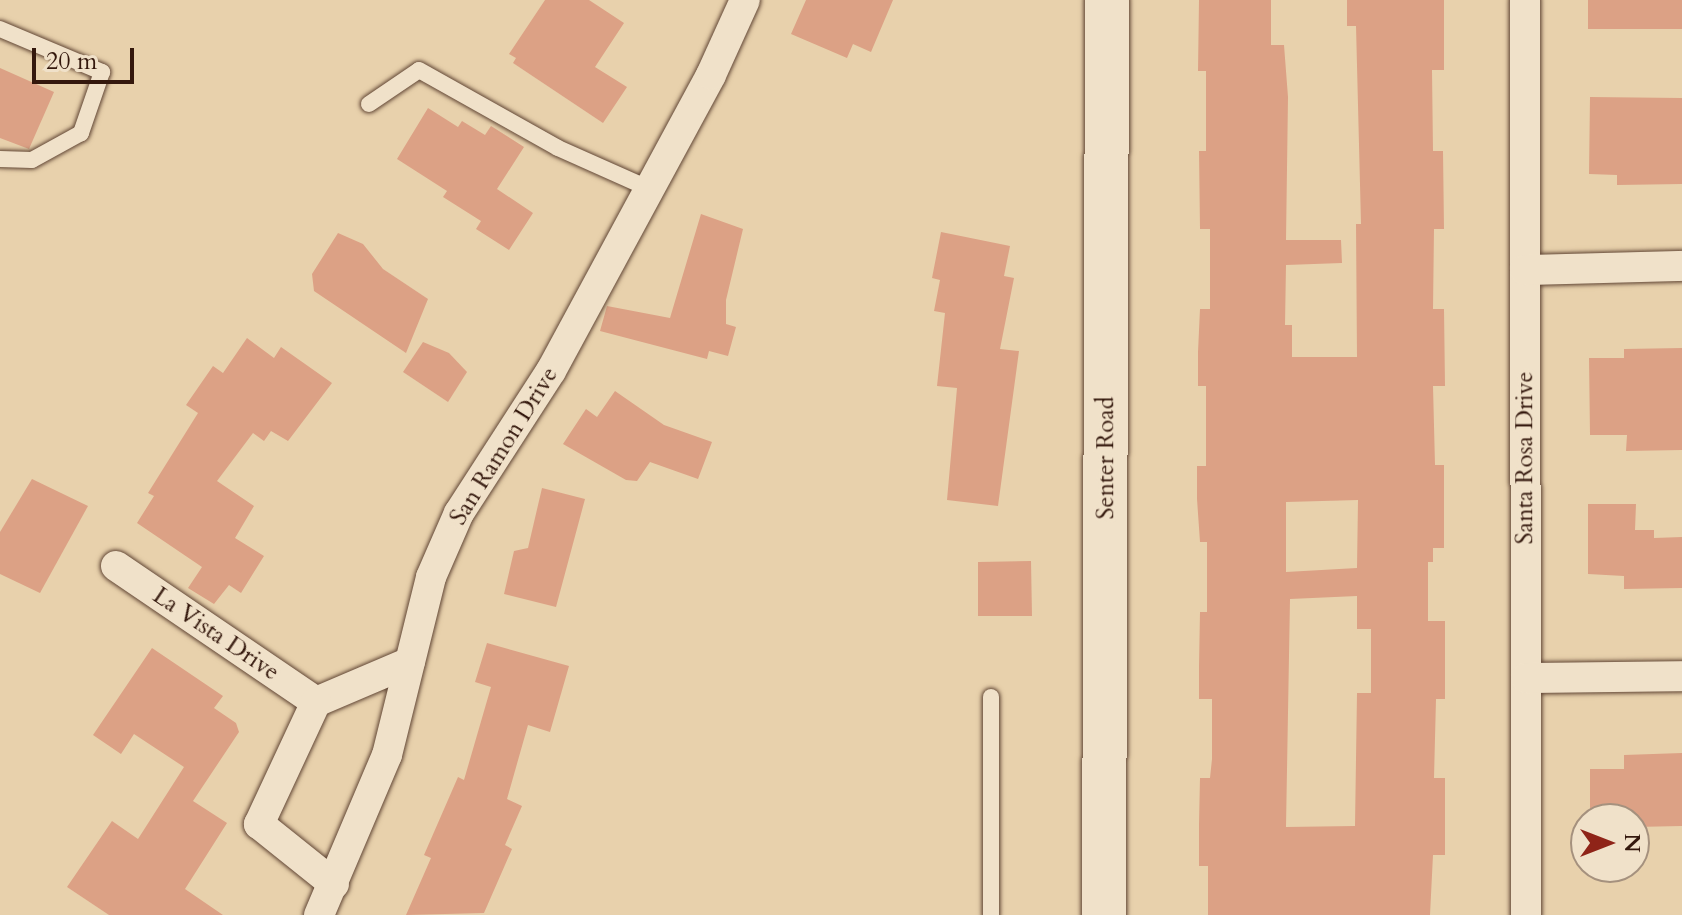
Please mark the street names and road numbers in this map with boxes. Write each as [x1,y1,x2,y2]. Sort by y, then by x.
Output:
street label: San Ramon Drive [444,362,564,530]
street label: Santa Rosa Drive [1511,372,1539,544]
street label: Senter Road [1092,397,1120,519]
street label: La Vista Drive [147,581,285,687]

